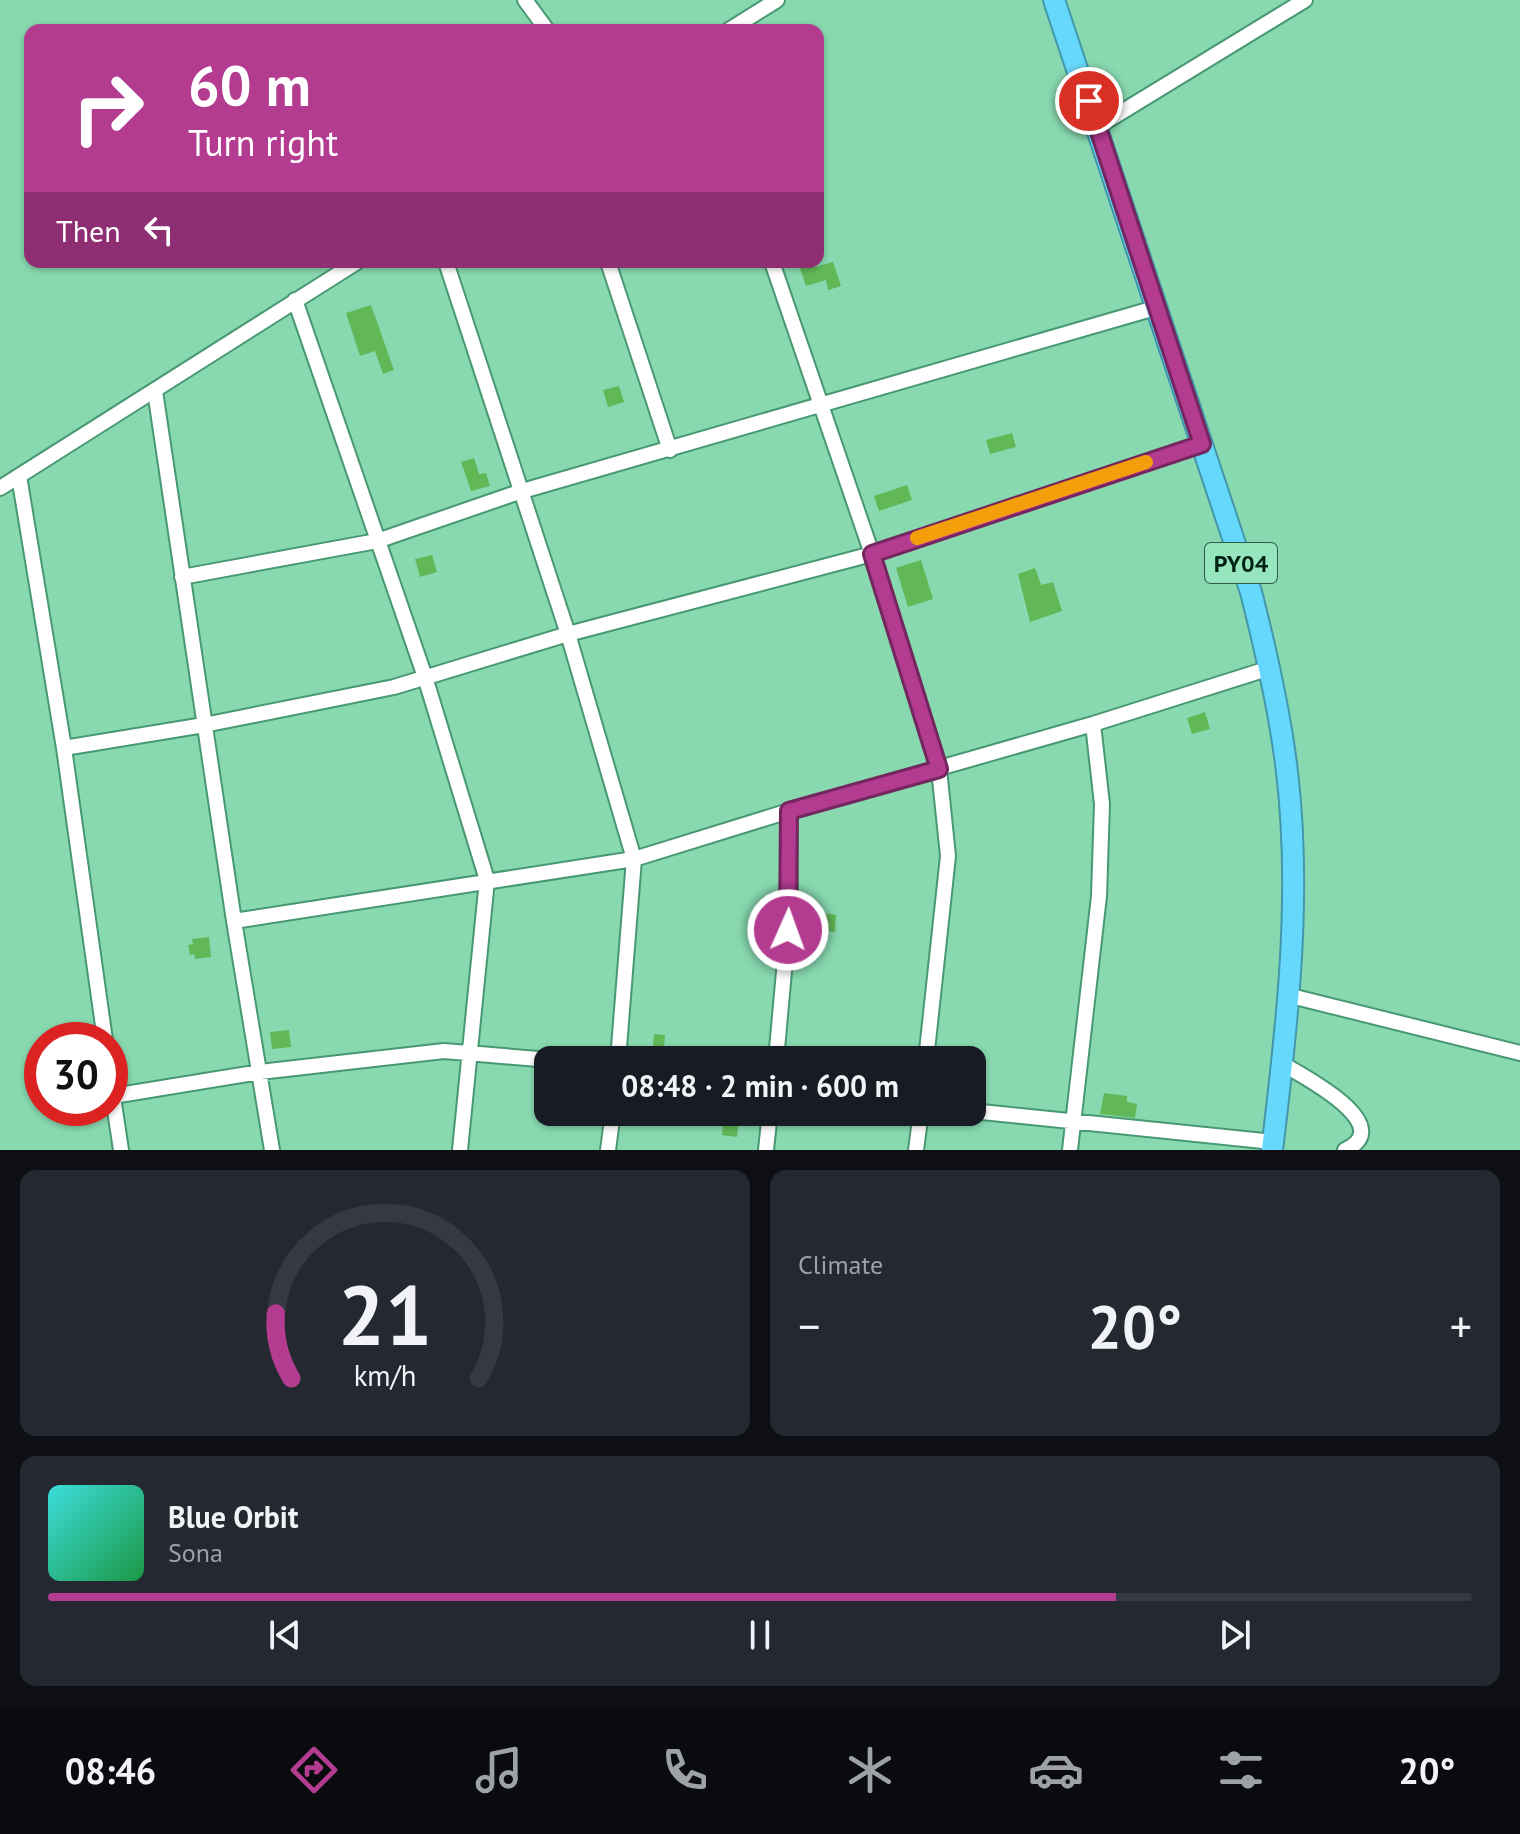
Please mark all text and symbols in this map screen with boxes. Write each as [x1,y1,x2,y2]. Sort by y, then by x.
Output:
text: 60 m [188,49,311,121]
icon: right [56,56,160,160]
pin [1055,67,1123,135]
icon: arrive [1067,79,1111,123]
text: Turn right [188,119,338,166]
icon: left [137,208,181,252]
text: Then [56,211,121,250]
road number: PY04 [1205,543,1277,583]
position arrow [746,888,830,972]
speed limit sign: 30 [24,1022,128,1126]
text: 08:48 · 2 min · 600 m [621,1066,899,1105]
text: Climate [798,1248,883,1281]
text: 21 [338,1260,432,1368]
text: 20° [1088,1287,1182,1365]
text: − [798,1297,820,1354]
text: + [1450,1297,1472,1354]
text: km/h [354,1357,416,1394]
text: Blue Orbit [168,1497,298,1536]
text: Sona [168,1536,223,1569]
icon: previous [263,1613,307,1657]
icon: pause [738,1613,782,1657]
icon: next [1213,1613,1257,1657]
icon: directions [286,1742,342,1798]
icon: music [471,1742,527,1798]
icon: phone [657,1742,713,1798]
icon: climate [842,1742,898,1798]
icon: car [1028,1742,1084,1798]
icon: filters [1213,1742,1269,1798]
text: 08:46 [65,1747,156,1794]
text: 20° [1399,1747,1455,1794]

